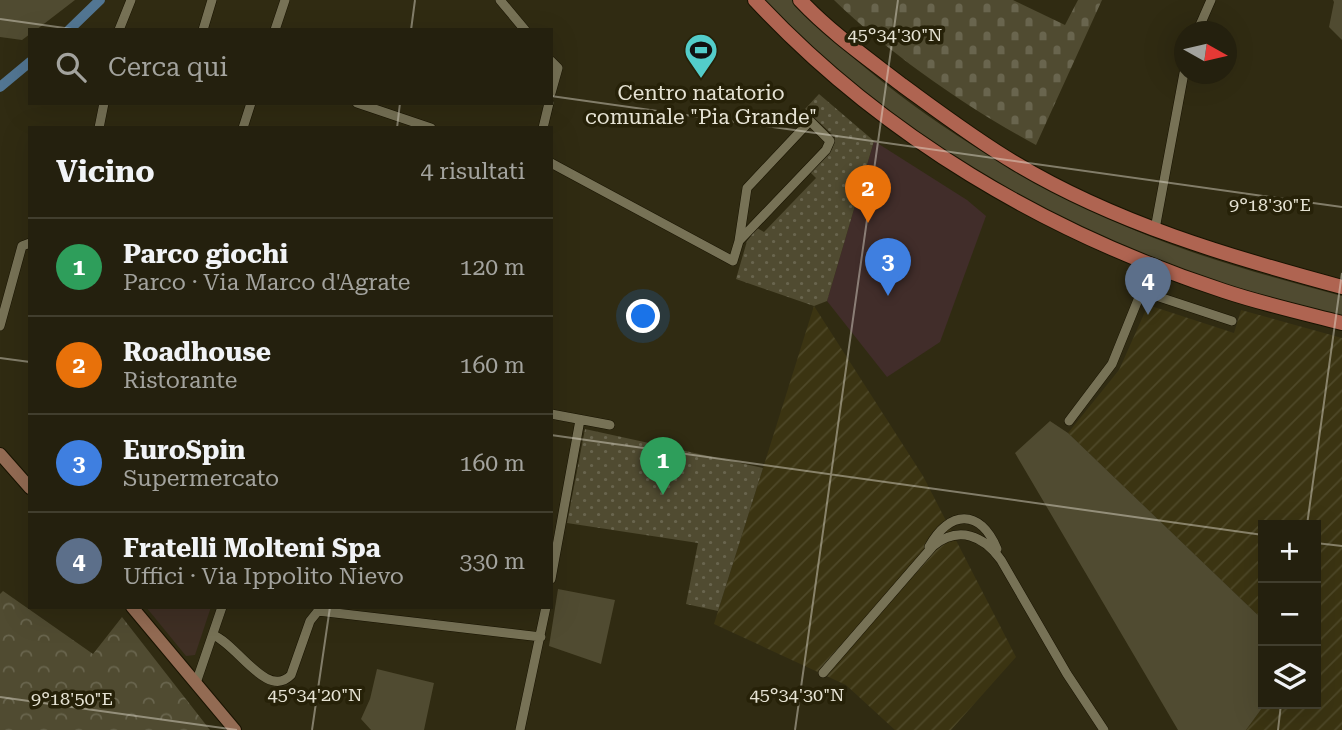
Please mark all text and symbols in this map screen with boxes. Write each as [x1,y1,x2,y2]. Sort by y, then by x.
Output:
north arrow [1174,21,1237,84]
text: 45°34'30"N [848,24,942,45]
search box [28,28,553,105]
sports icon: Centro natatorio comunale "Pia Grande" [682,31,720,80]
icon: search [52,48,90,86]
text: Cerca qui [108,52,228,82]
place label: Centro natatorio comunale "Pia Grande" [585,81,817,129]
text: Vicino [56,154,155,189]
text: 4 risultati [421,158,525,185]
pin: 2 [845,165,891,223]
text: 9°18'30"E [1229,194,1311,215]
pin: 3 [865,238,911,296]
text: Parco giochi [123,239,288,269]
text: 1 [73,254,85,281]
text: 120 m [460,254,525,281]
pin: 4 [1125,257,1171,315]
text: Parco · Via Marco d'Agrate [123,269,410,296]
your location [626,299,660,333]
text: Roadhouse [123,337,271,367]
text: 2 [73,352,85,379]
text: 160 m [460,352,525,379]
text: Ristorante [123,367,237,394]
text: EuroSpin [123,435,246,465]
pin: 1 [640,437,686,495]
text: 3 [73,450,85,477]
text: 160 m [460,450,525,477]
text: Supermercato [123,465,279,492]
map controls [1258,520,1321,709]
button: + [1258,520,1321,583]
text: Fratelli Molteni Spa [123,533,381,563]
text: 4 [73,548,85,575]
text: 330 m [460,548,525,575]
text: Uffici · Via Ippolito Nievo [123,563,404,590]
button: − [1258,583,1321,646]
button: layers [1258,646,1321,709]
text: 45°34'20"N [268,684,362,705]
text: 45°34'30"N [750,684,844,705]
text: 9°18'50"E [31,688,113,709]

